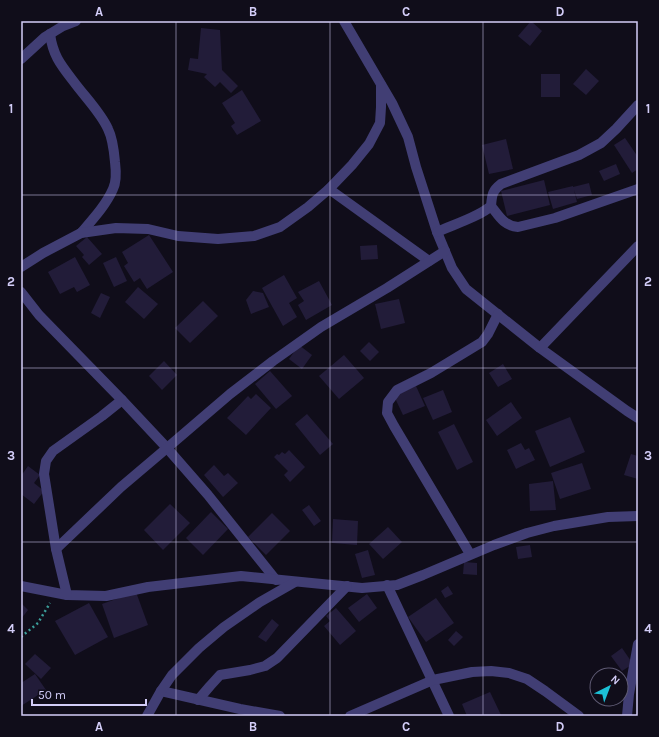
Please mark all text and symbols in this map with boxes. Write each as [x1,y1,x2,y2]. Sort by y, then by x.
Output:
text: A [95,4,103,19]
text: B [249,4,257,19]
text: C [402,4,410,19]
text: D [556,4,565,19]
text: 1 [9,101,13,116]
text: 1 [646,101,650,116]
text: 2 [7,274,15,289]
text: 2 [644,274,652,289]
text: 3 [7,448,15,463]
text: 3 [644,448,652,463]
text: 4 [7,621,15,636]
text: 4 [644,621,652,636]
north arrow [589,667,629,707]
text: N [608,672,623,687]
scale bar [32,681,146,707]
text: 50 m [38,688,66,702]
text: A [95,719,103,734]
text: B [249,719,257,734]
text: C [402,719,410,734]
text: D [556,719,565,734]

